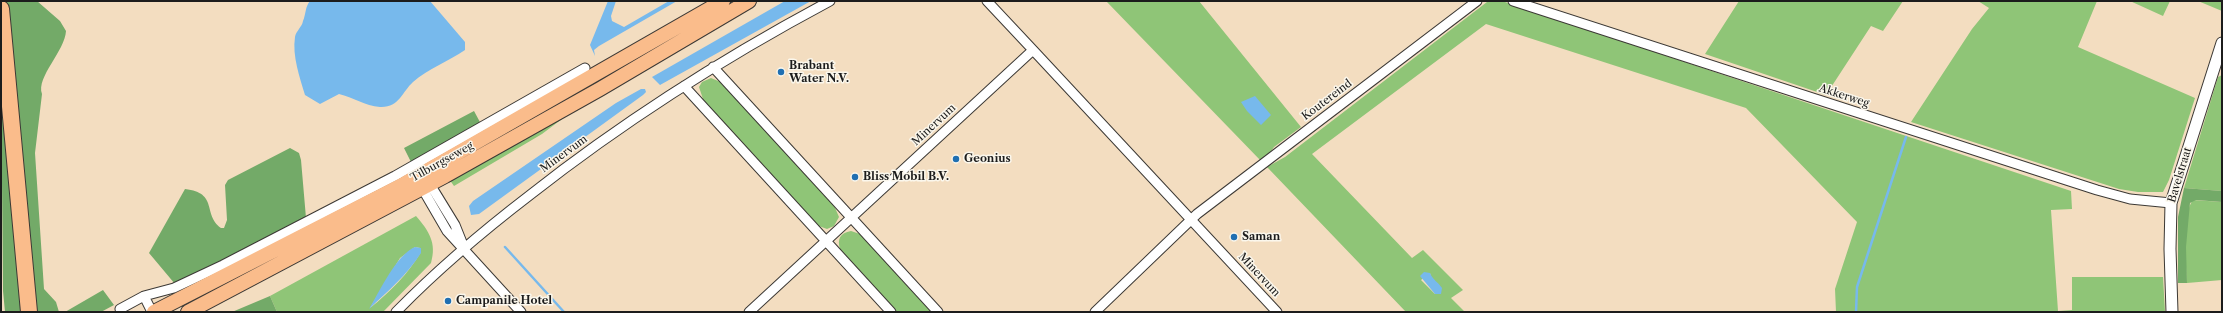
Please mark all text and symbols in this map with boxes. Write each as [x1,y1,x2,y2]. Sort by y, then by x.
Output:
place label: Brabant Water N.V. [789,59,849,85]
marker: Brabant Water N.V. [776,67,786,77]
street label: Koutereind [1299,77,1355,123]
street label: Akkerweg [1817,82,1871,110]
street label: Minervum [909,101,959,149]
street label: Minervum [538,132,590,176]
street label: Tilburgseweg [408,139,476,185]
street label: Bavelstraat [2165,146,2195,204]
place label: Geonius [964,152,1011,166]
marker: Geonius [951,154,961,164]
place label: Bliss Mobil B.V. [863,170,949,184]
marker: Bliss Mobil B.V. [850,172,860,182]
place label: Saman [1242,230,1280,244]
marker: Saman [1229,232,1239,242]
street label: Minervum [1235,250,1283,300]
place label: Campanile Hotel [456,294,552,308]
marker: Campanile Hotel [443,296,453,306]

